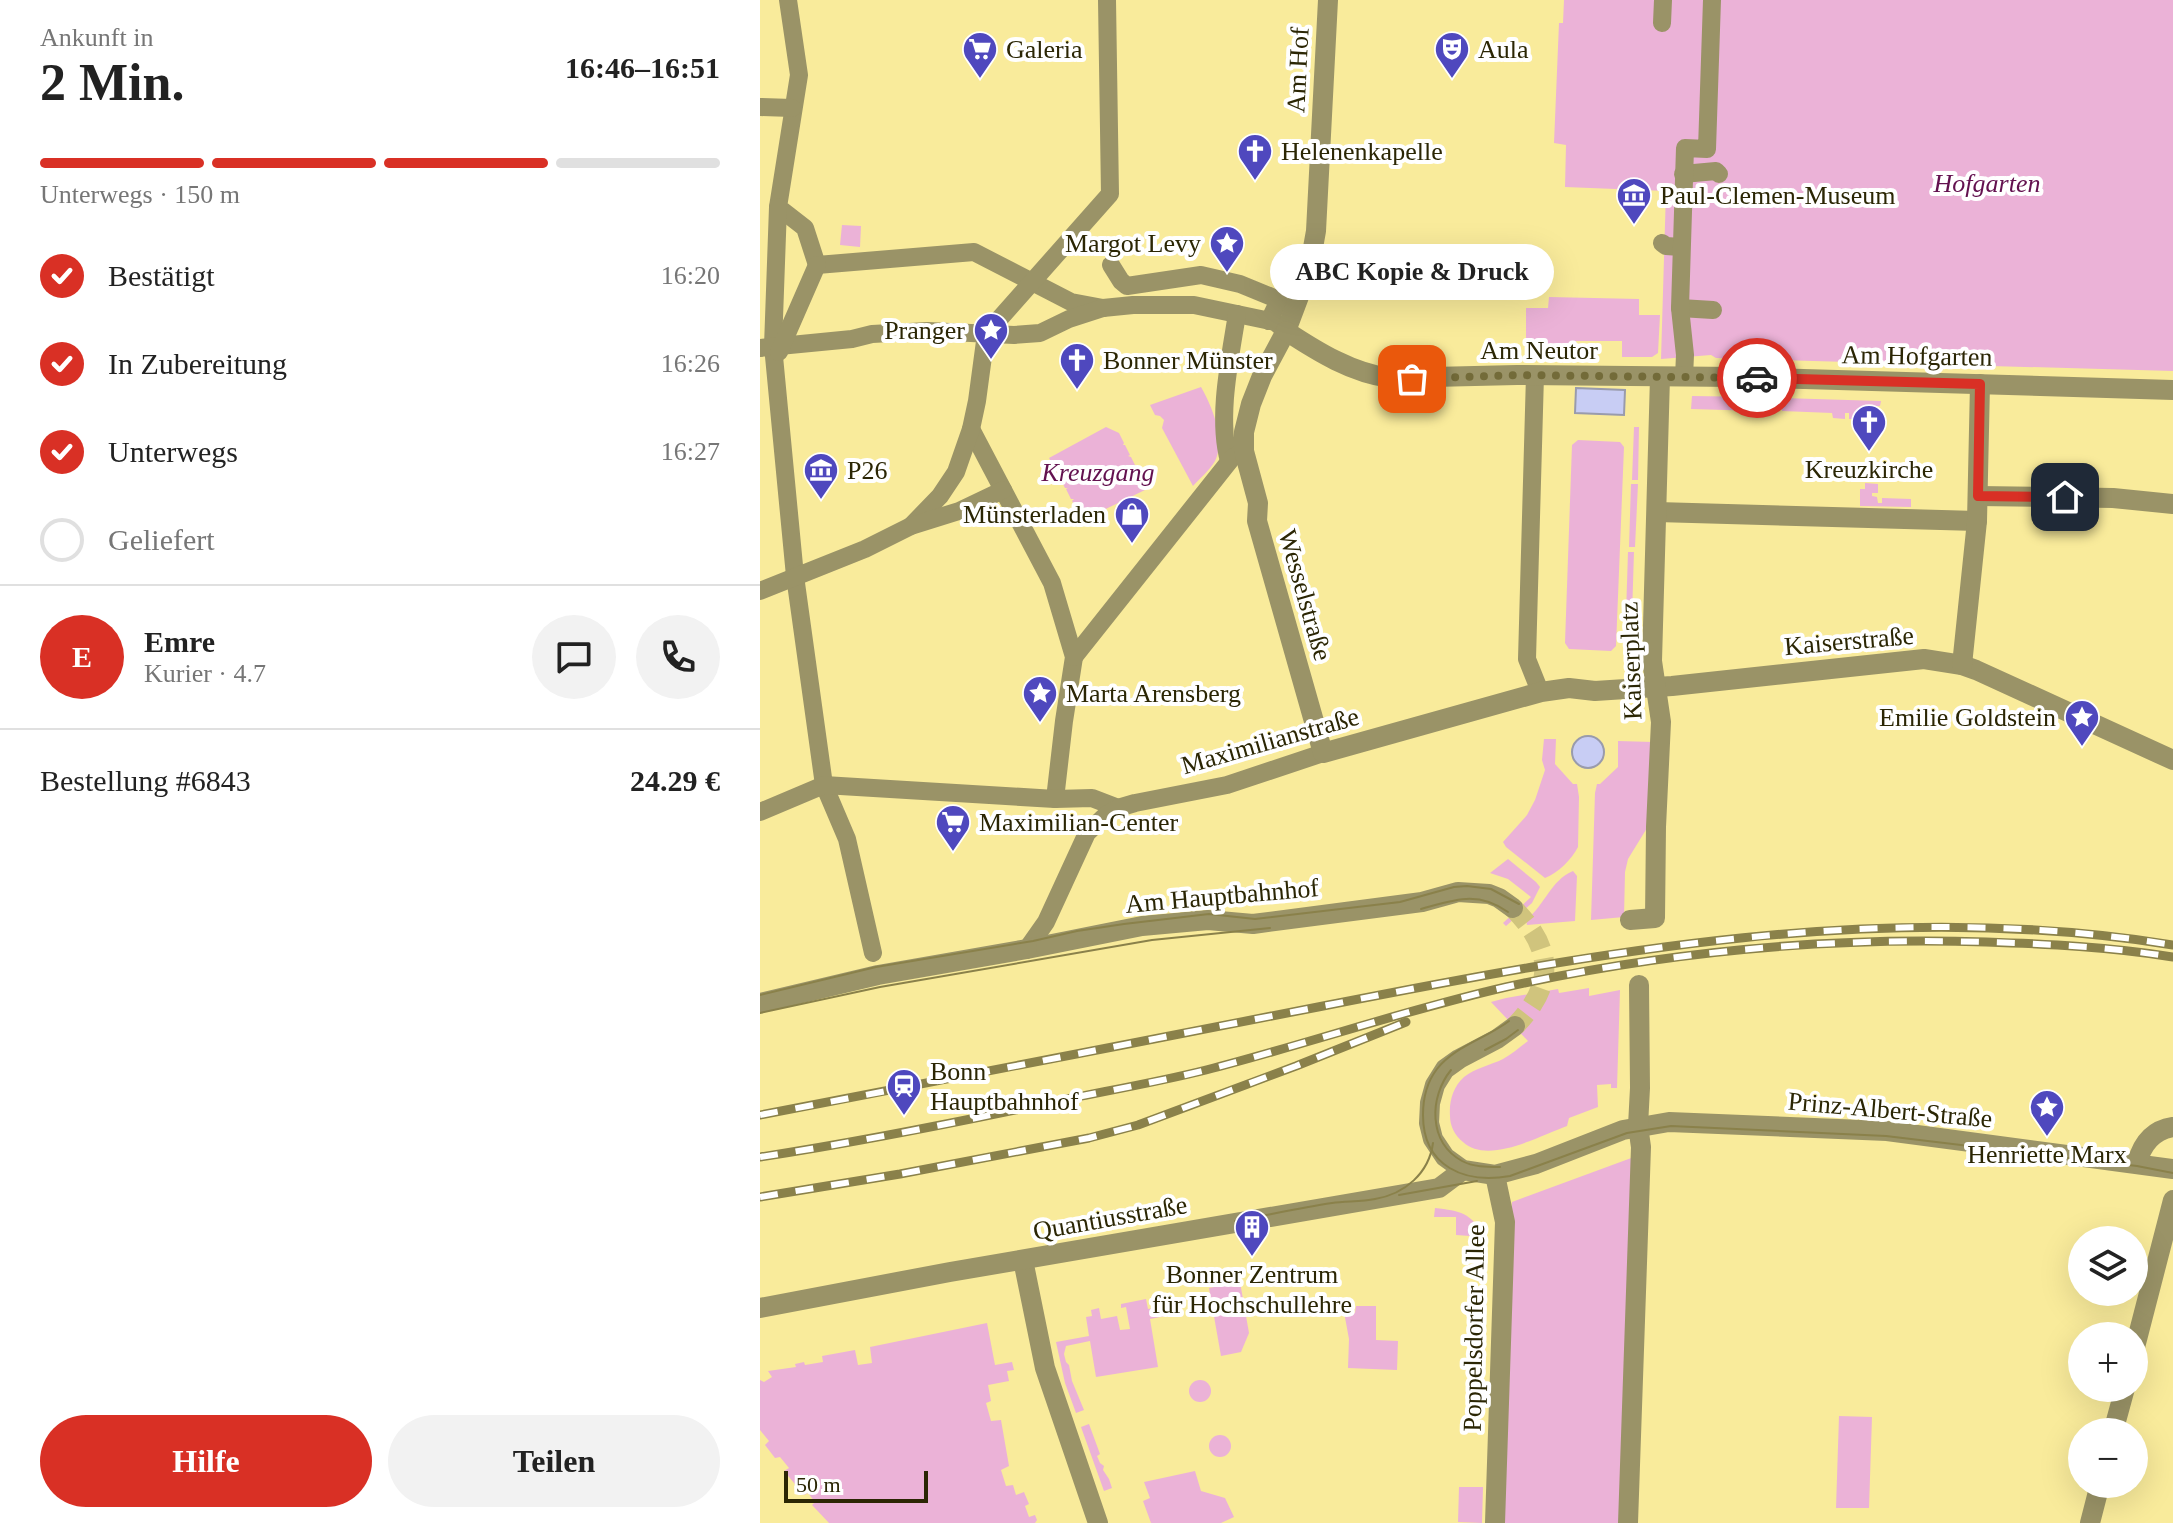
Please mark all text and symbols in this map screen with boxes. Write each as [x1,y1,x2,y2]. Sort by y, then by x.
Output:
text: Ankunft in [40,23,153,52]
street label: Am Hof [1281,26,1315,114]
supermarket icon: Galeria [961,30,999,80]
theatre icon: Aula [1433,30,1471,80]
place label: Galeria [1006,35,1083,64]
place label: Aula [1478,35,1529,64]
text: 16:46–16:51 [565,51,720,84]
text: 2 Min. [40,54,184,111]
church icon: Helenenkapelle [1236,132,1274,182]
place label: Helenenkapelle [1281,137,1443,166]
park label: Hofgarten [1933,169,2040,198]
museum icon: Paul-Clemen-Museum [1615,176,1653,226]
text: Unterwegs · 150 m [40,180,240,209]
place label: Paul-Clemen-Museum [1660,181,1895,210]
place icon: Margot Levy [1208,224,1246,274]
place label: Margot Levy [1065,229,1201,258]
callout: ABC Kopie & Druck [1270,243,1554,299]
icon: check [40,254,84,298]
text: ABC Kopie & Druck [1295,257,1529,286]
text: Bestätigt [108,259,215,292]
text: 16:20 [661,261,720,290]
place icon: Pranger [972,311,1010,361]
place label: Pranger [884,316,965,345]
street label: Am Neutor [1480,336,1598,365]
courier [1717,338,1797,418]
street label: Am Hofgarten [1841,340,1993,372]
church icon: Bonner Münster [1058,341,1096,391]
icon: check [40,342,84,386]
pin [1378,345,1446,413]
place label: Bonner Münster [1103,346,1273,375]
text: In Zubereitung [108,347,287,380]
text: 16:26 [661,349,720,378]
icon: car [1735,356,1779,400]
icon: bag [1390,357,1434,401]
church icon: Kreuzkirche [1850,403,1888,453]
icon: check [40,430,84,474]
text: Unterwegs [108,435,238,468]
text: 16:27 [661,437,720,466]
museum icon: P26 [802,451,840,501]
place label: Kreuzkirche [1805,455,1933,484]
place label: P26 [847,456,887,485]
park label: Kreuzgang [1040,458,1155,487]
pin [2031,463,2099,531]
icon: home [2043,475,2087,519]
shop icon: Münsterladen [1113,495,1151,545]
place label: Münsterladen [963,500,1106,529]
text: Geliefert [108,523,215,556]
street label: Wesselstraße [1272,526,1338,664]
street label: Kaiserplatz [1614,601,1648,721]
button: chat [532,615,616,699]
button: phone [636,615,720,699]
street label: Kaiserstraße [1783,621,1915,661]
text: Emre [144,625,215,658]
text: E [72,640,92,673]
text: Kurier · 4.7 [144,659,266,688]
place icon: Marta Arensberg [1021,674,1059,724]
place label: Marta Arensberg [1066,679,1241,708]
place icon: Emilie Goldstein [2063,698,2101,748]
street label: Maximilianstraße [1178,702,1362,780]
place label: Emilie Goldstein [1879,703,2056,732]
text: Bestellung #6843 [40,764,251,797]
text: 24.29 € [630,764,720,797]
supermarket icon: Maximilian-Center [934,803,972,853]
place label: Maximilian-Center [979,808,1179,837]
street label: Am Hauptbahnhof [1124,873,1320,919]
place label: Bonn Hauptbahnhof [930,1057,1079,1116]
station icon: Bonn Hauptbahnhof [885,1067,923,1117]
street label: Prinz-Albert-Straße [1787,1087,1993,1133]
place icon: Henriette Marx [2028,1088,2066,1138]
place label: Henriette Marx [1967,1140,2127,1169]
street label: Quantiusstraße [1031,1190,1189,1246]
building icon: Bonner Zentrum für Hochschullehre [1233,1208,1271,1258]
street label: Poppelsdorfer Allee [1458,1224,1490,1432]
map controls [2068,1226,2148,1498]
button: layers [2068,1226,2148,1306]
place label: Bonner Zentrum für Hochschullehre [1152,1260,1352,1319]
button: + [2068,1322,2148,1402]
button: Hilfe [40,1415,372,1507]
button: Teilen [388,1415,720,1507]
button: − [2068,1418,2148,1498]
scale bar [784,1467,928,1503]
text: 50 m [796,1472,841,1497]

